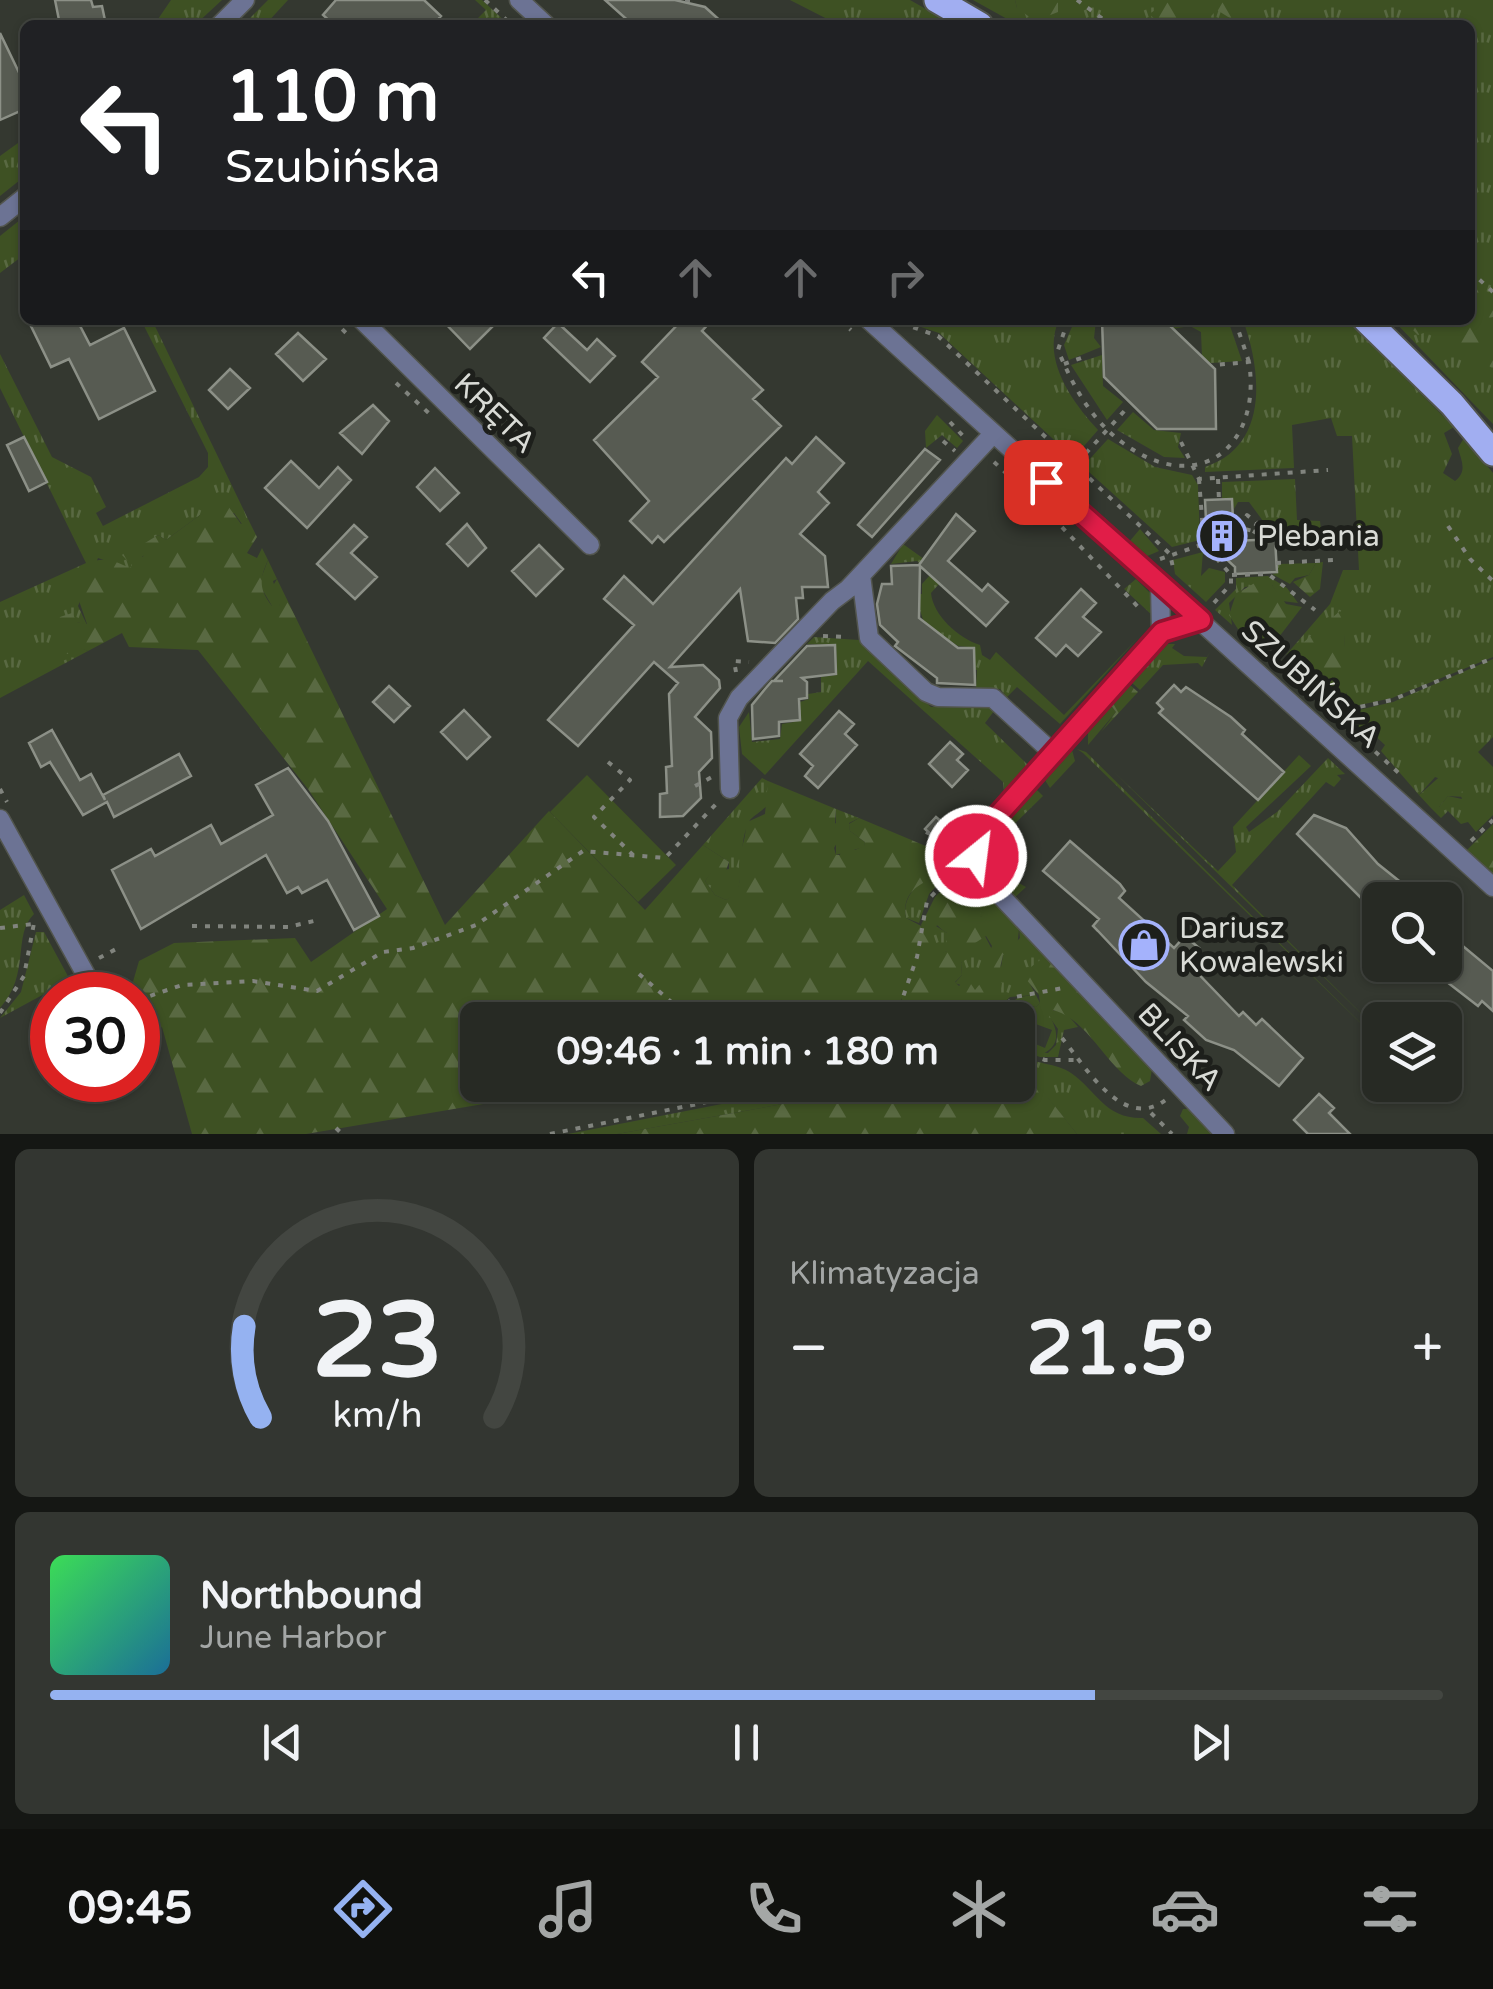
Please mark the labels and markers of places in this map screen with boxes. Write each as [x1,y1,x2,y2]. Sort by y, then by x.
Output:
pin [1004,440,1089,525]
building icon: Plebania [1196,510,1248,562]
place label: Plebania [1257,518,1380,555]
place label: Dariusz Kowalewski [1179,910,1344,981]
shop icon: Dariusz Kowalewski [1118,919,1170,971]

